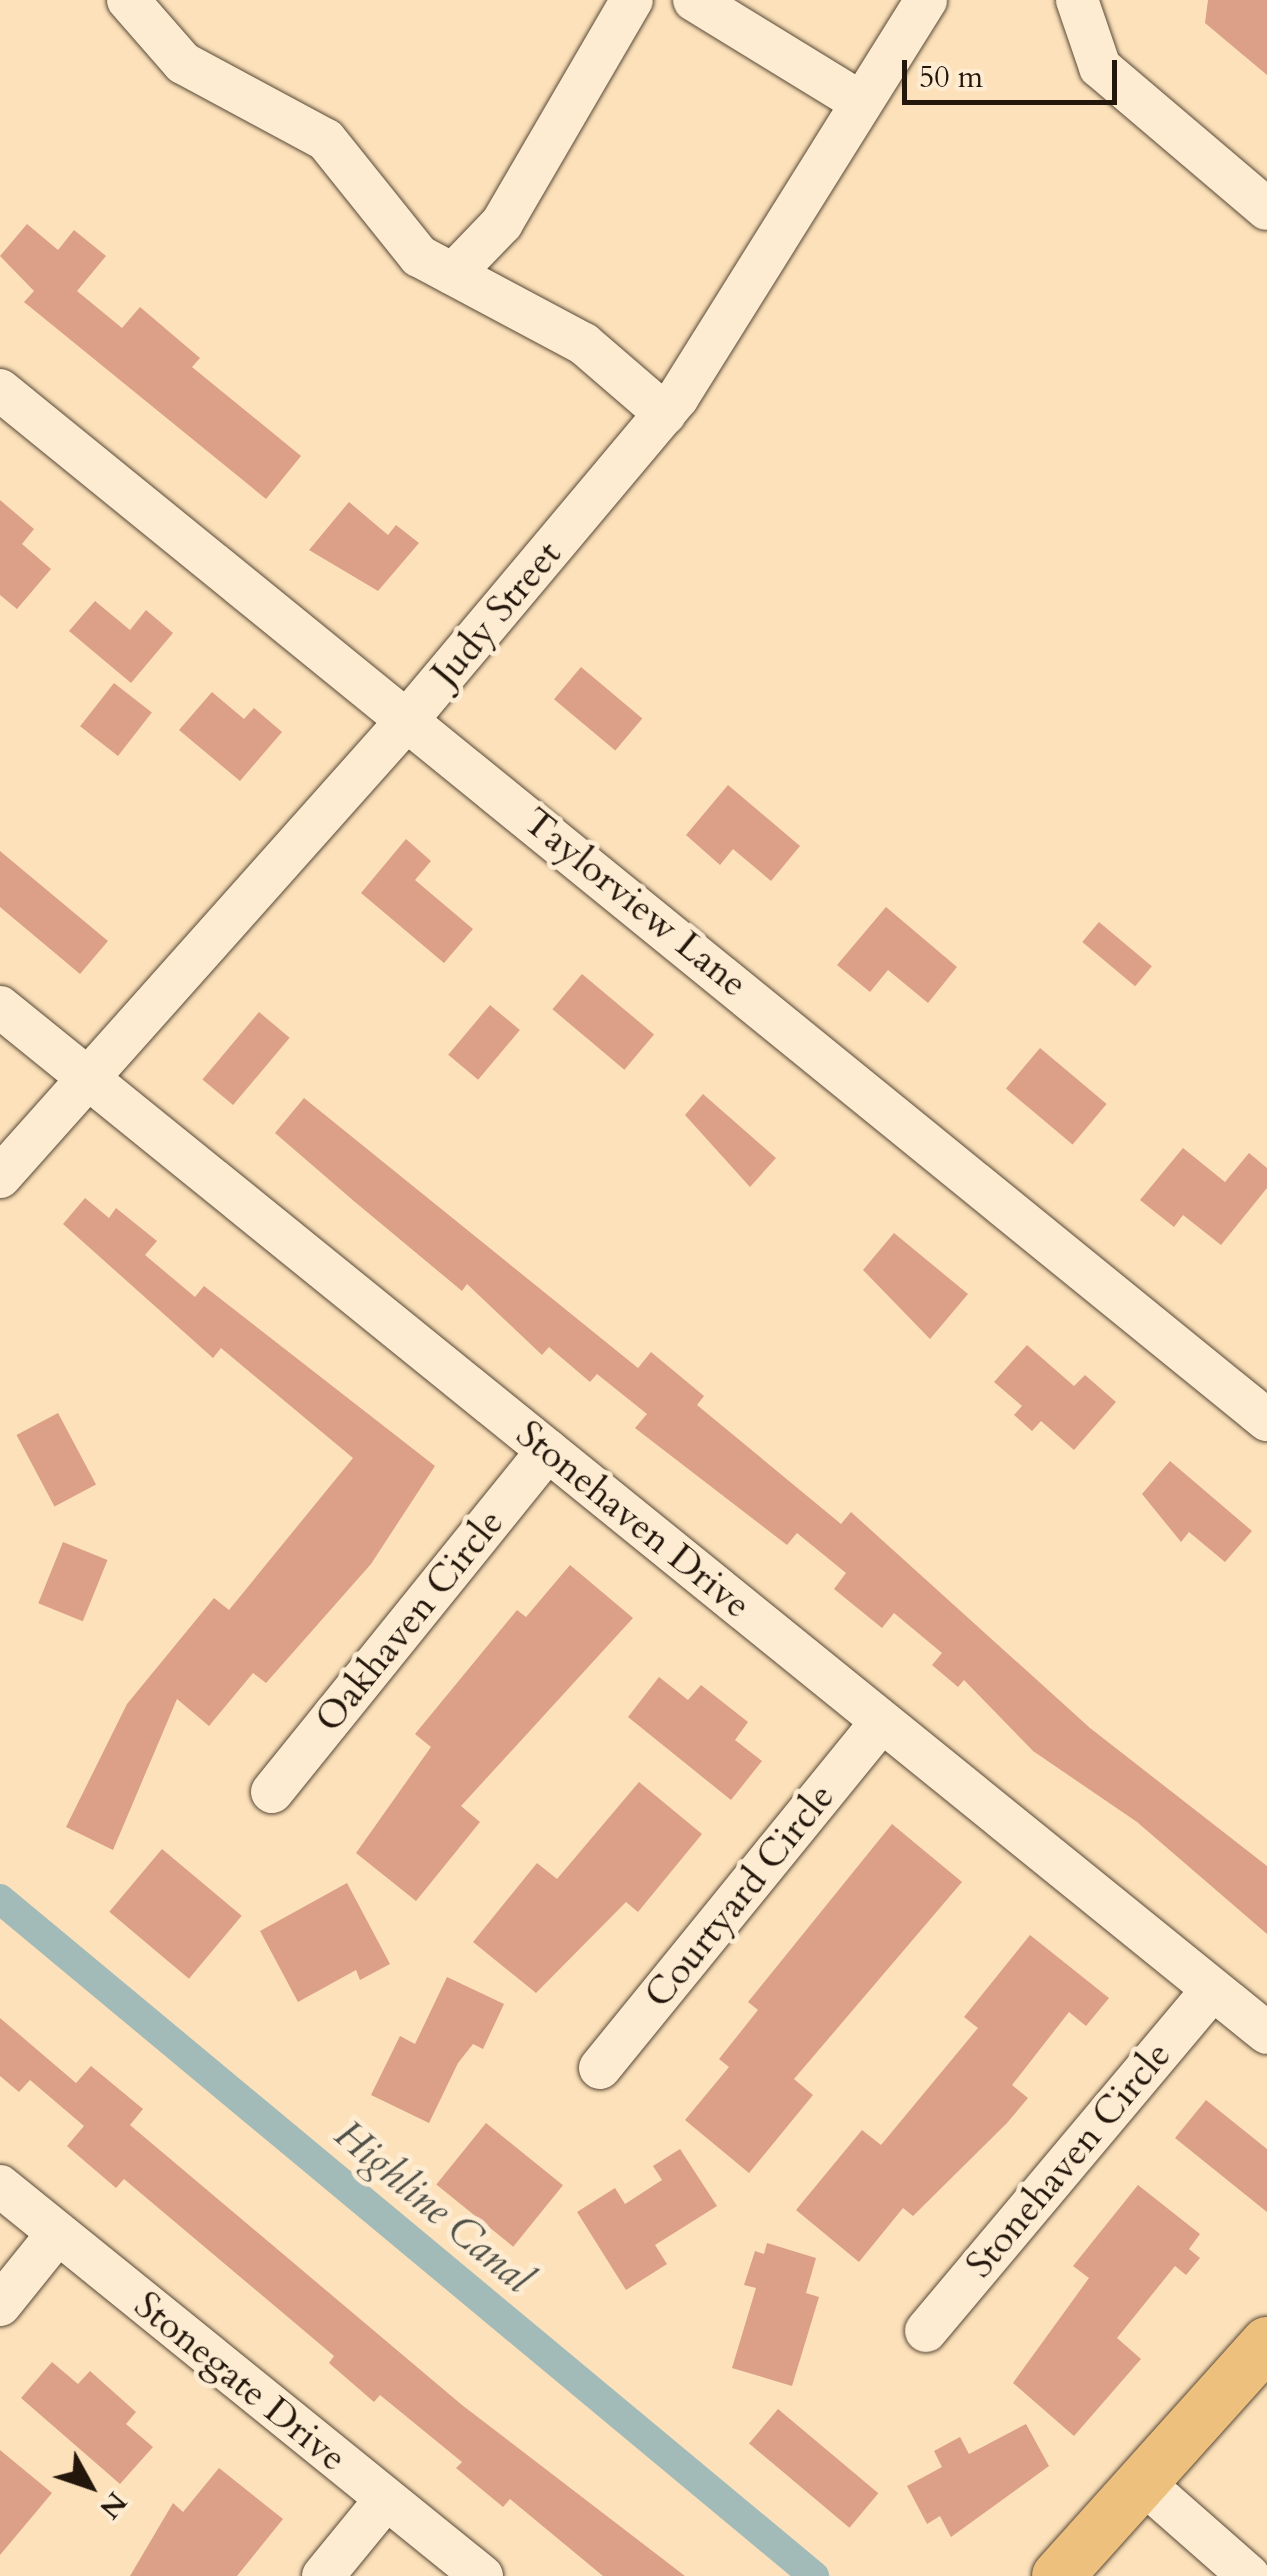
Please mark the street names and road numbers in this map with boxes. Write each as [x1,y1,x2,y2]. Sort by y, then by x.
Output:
street label: Judy Street [423,532,571,696]
street label: Taylorview Lane [514,799,756,1007]
street label: Stonehaven Drive [507,1412,759,1628]
street label: Oakhaven Circle [306,1501,514,1741]
street label: Courtyard Circle [636,1775,844,2017]
street label: Stonehaven Circle [957,2033,1181,2287]
street label: Stonegate Drive [125,2283,355,2481]

